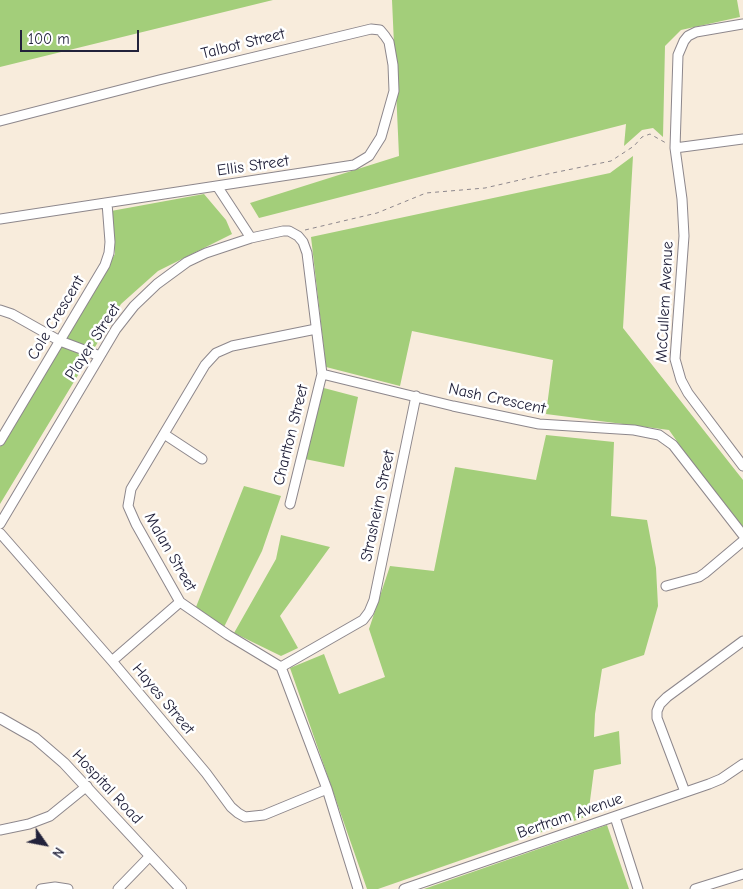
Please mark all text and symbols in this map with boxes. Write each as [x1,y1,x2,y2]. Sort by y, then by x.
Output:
scale bar [22,20,141,52]
street label: Talbot Street [199,24,287,64]
text: 100 m [28,30,70,48]
street label: Ellis Street [216,151,290,181]
street label: McCullem Avenue [652,241,678,363]
street label: Cole Crescent [23,272,89,364]
street label: Player Street [61,300,125,384]
street label: Nash Crescent [447,379,547,419]
street label: Charlton Street [269,383,313,487]
street label: Strasheim Street [357,449,399,563]
street label: Malan Street [140,509,200,595]
street label: Hayes Street [128,660,198,738]
street label: Hospital Road [68,746,146,828]
street label: Bertram Avenue [515,789,625,843]
north arrow [20,819,70,869]
text: N [48,844,68,861]

